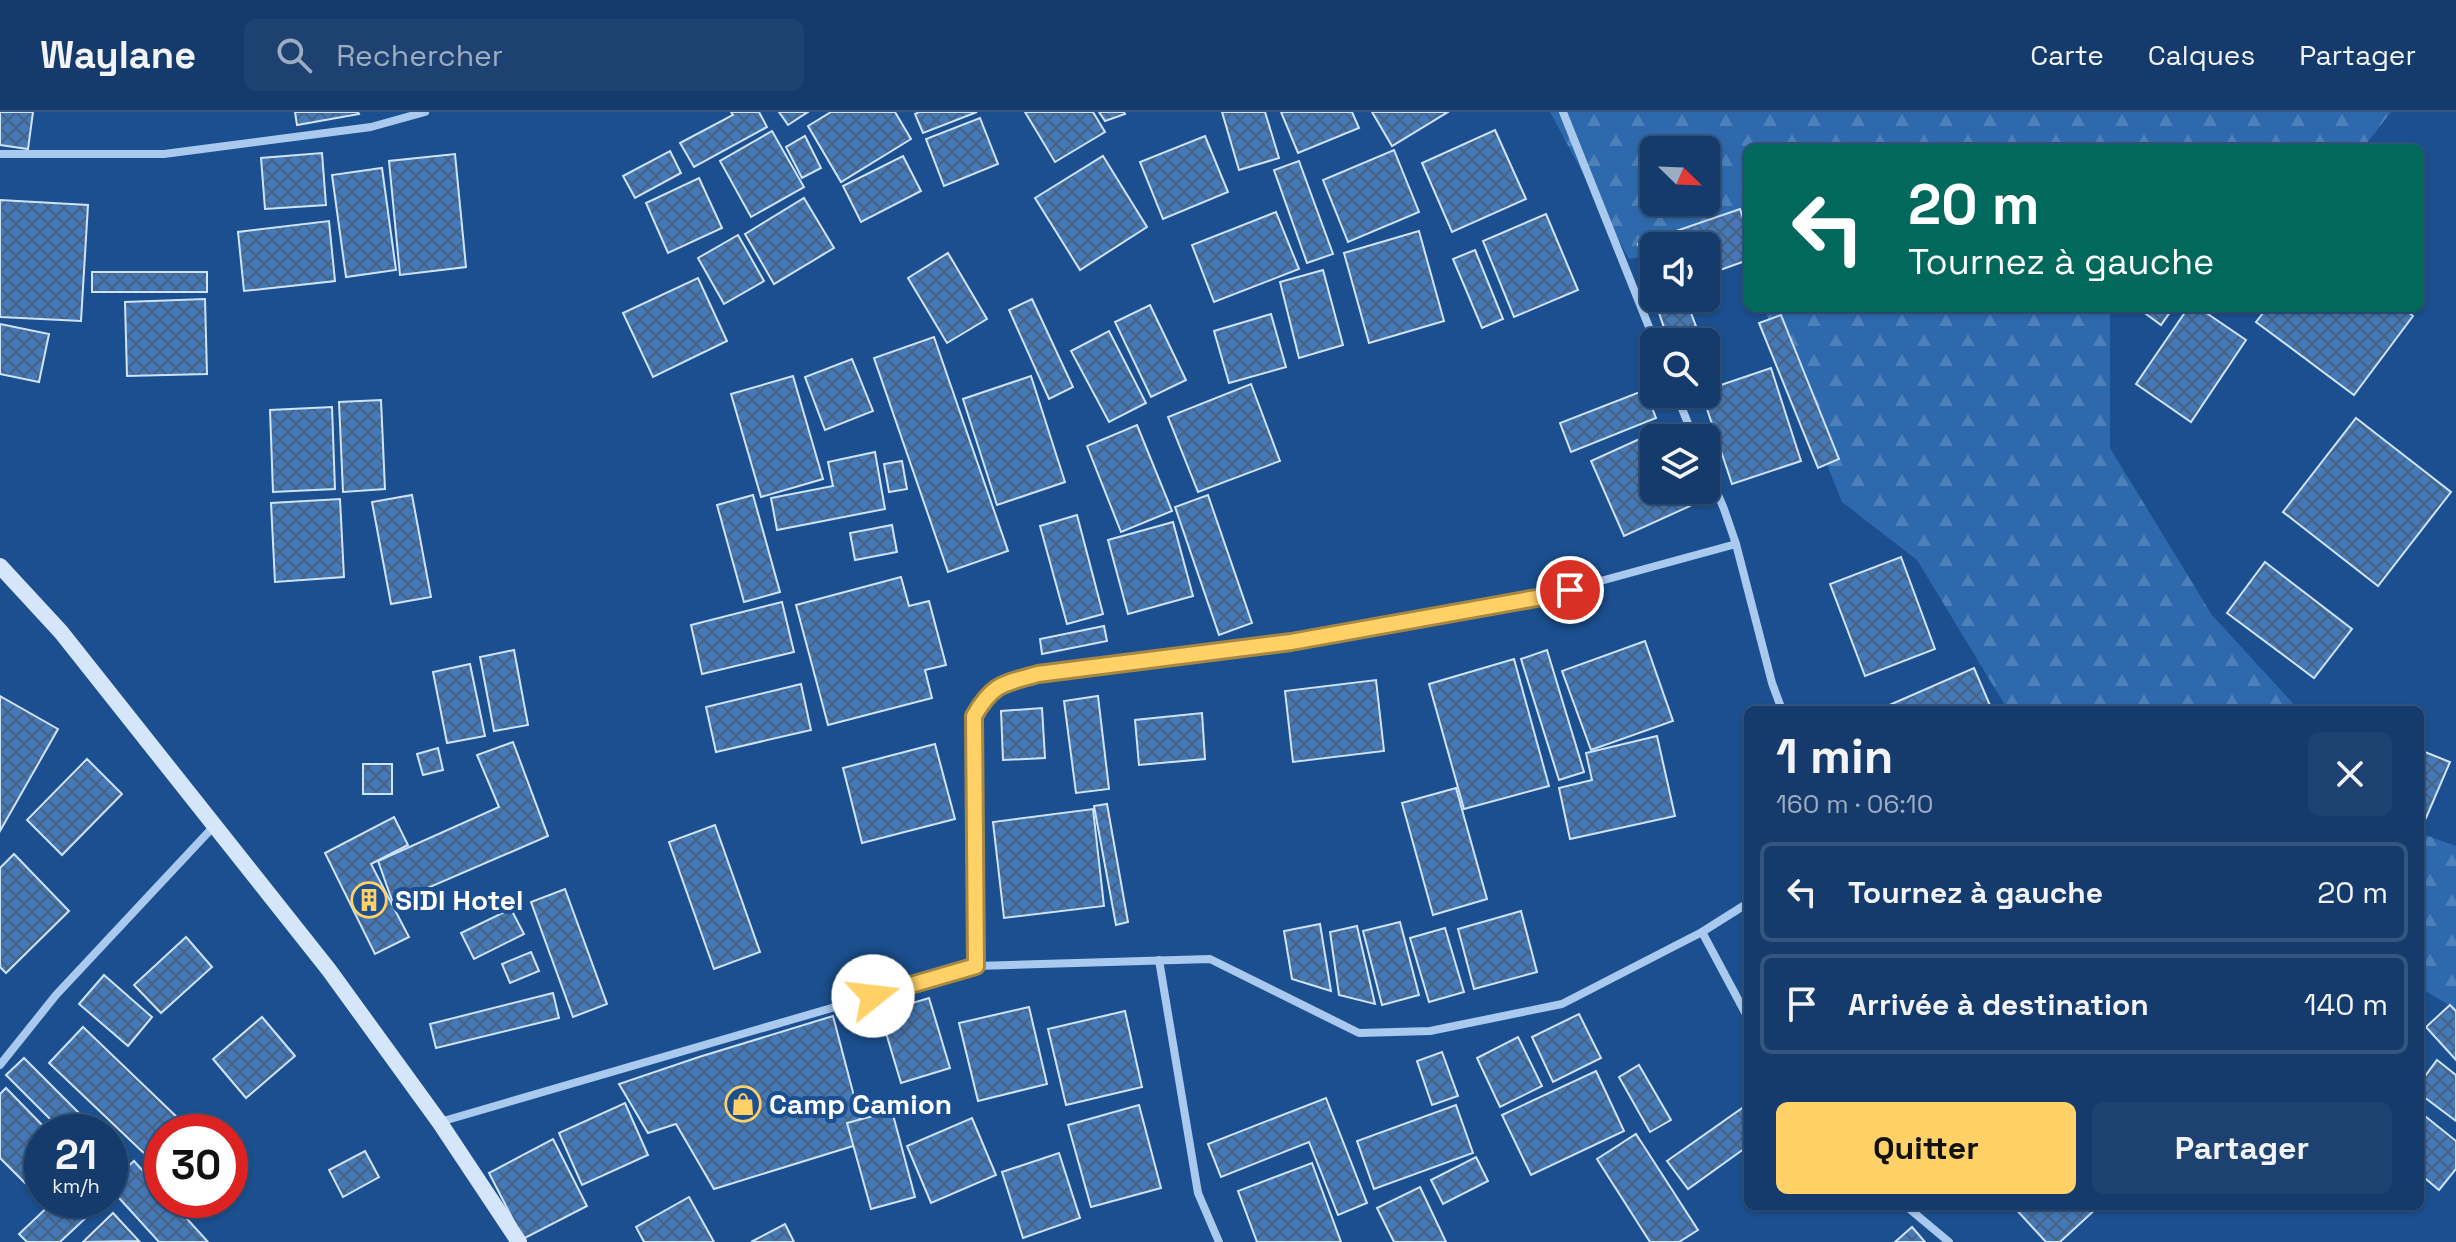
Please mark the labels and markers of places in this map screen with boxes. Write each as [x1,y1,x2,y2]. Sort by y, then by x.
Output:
pin [1536,556,1604,624]
building icon: SIDI Hotel [350,881,388,919]
place label: SIDI Hotel [395,882,523,918]
shop icon: Camp Camion [724,1085,762,1123]
place label: Camp Camion [769,1086,952,1122]

